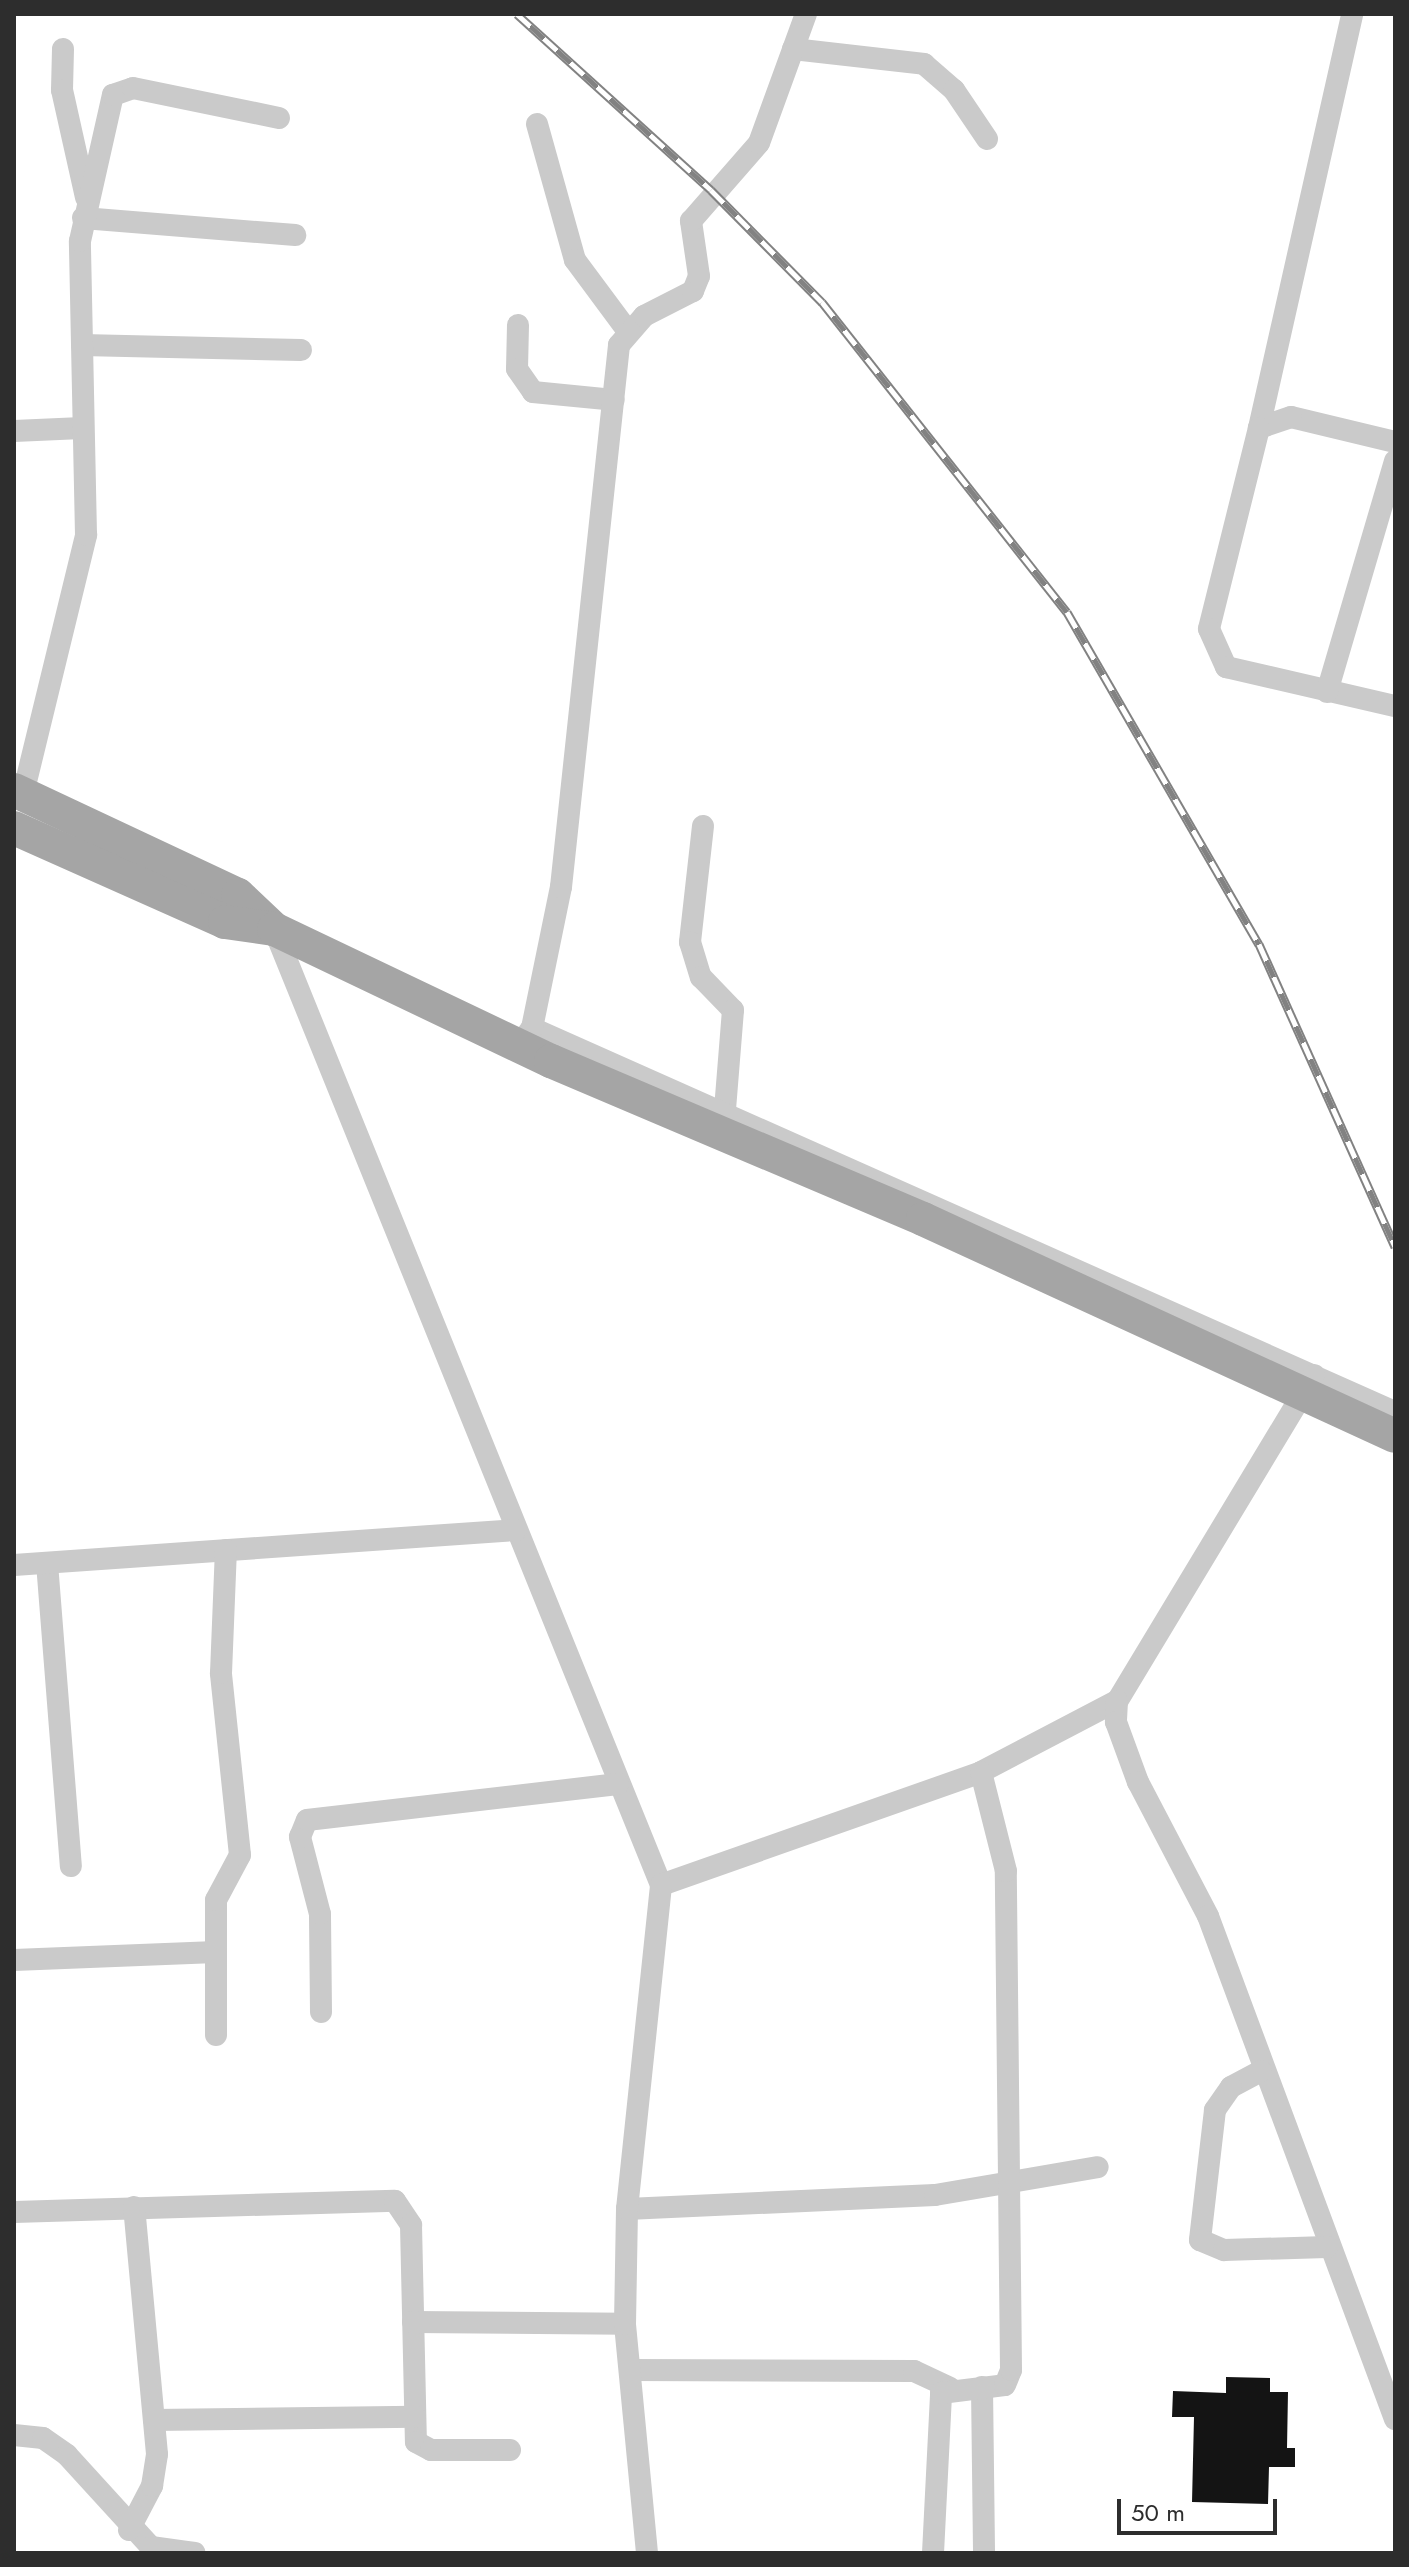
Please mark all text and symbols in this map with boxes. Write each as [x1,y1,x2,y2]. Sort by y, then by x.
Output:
scale bar [1121,2483,1281,2533]
text: 50 m [1131,2495,1185,2530]

